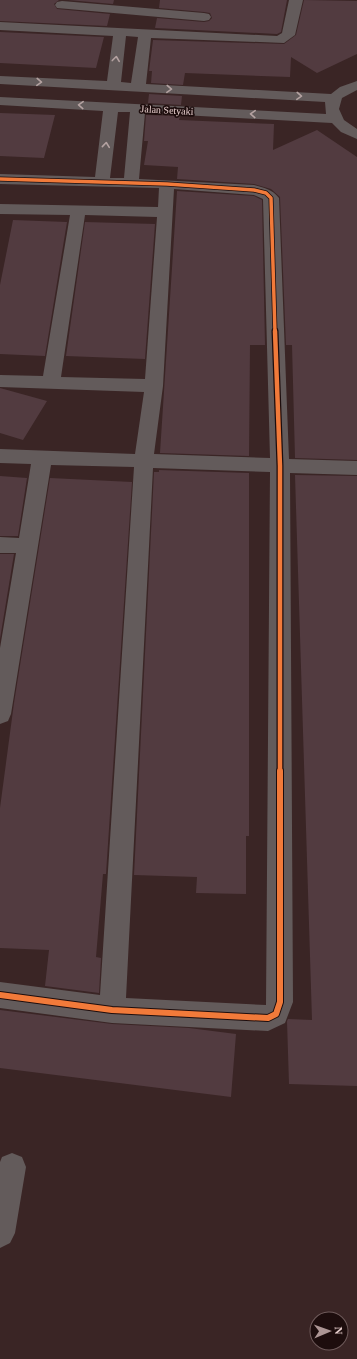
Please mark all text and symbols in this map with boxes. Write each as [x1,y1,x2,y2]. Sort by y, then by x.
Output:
one-way arrow [112,56,121,62]
one-way arrow [36,78,42,87]
one-way arrow [166,85,172,93]
one-way arrow [296,91,302,100]
one-way arrow [78,101,84,109]
street label: Jalan Setyaki [140,103,194,117]
one-way arrow [250,110,256,119]
one-way arrow [102,142,111,148]
north arrow [309,1311,349,1351]
text: N [333,1326,345,1335]

